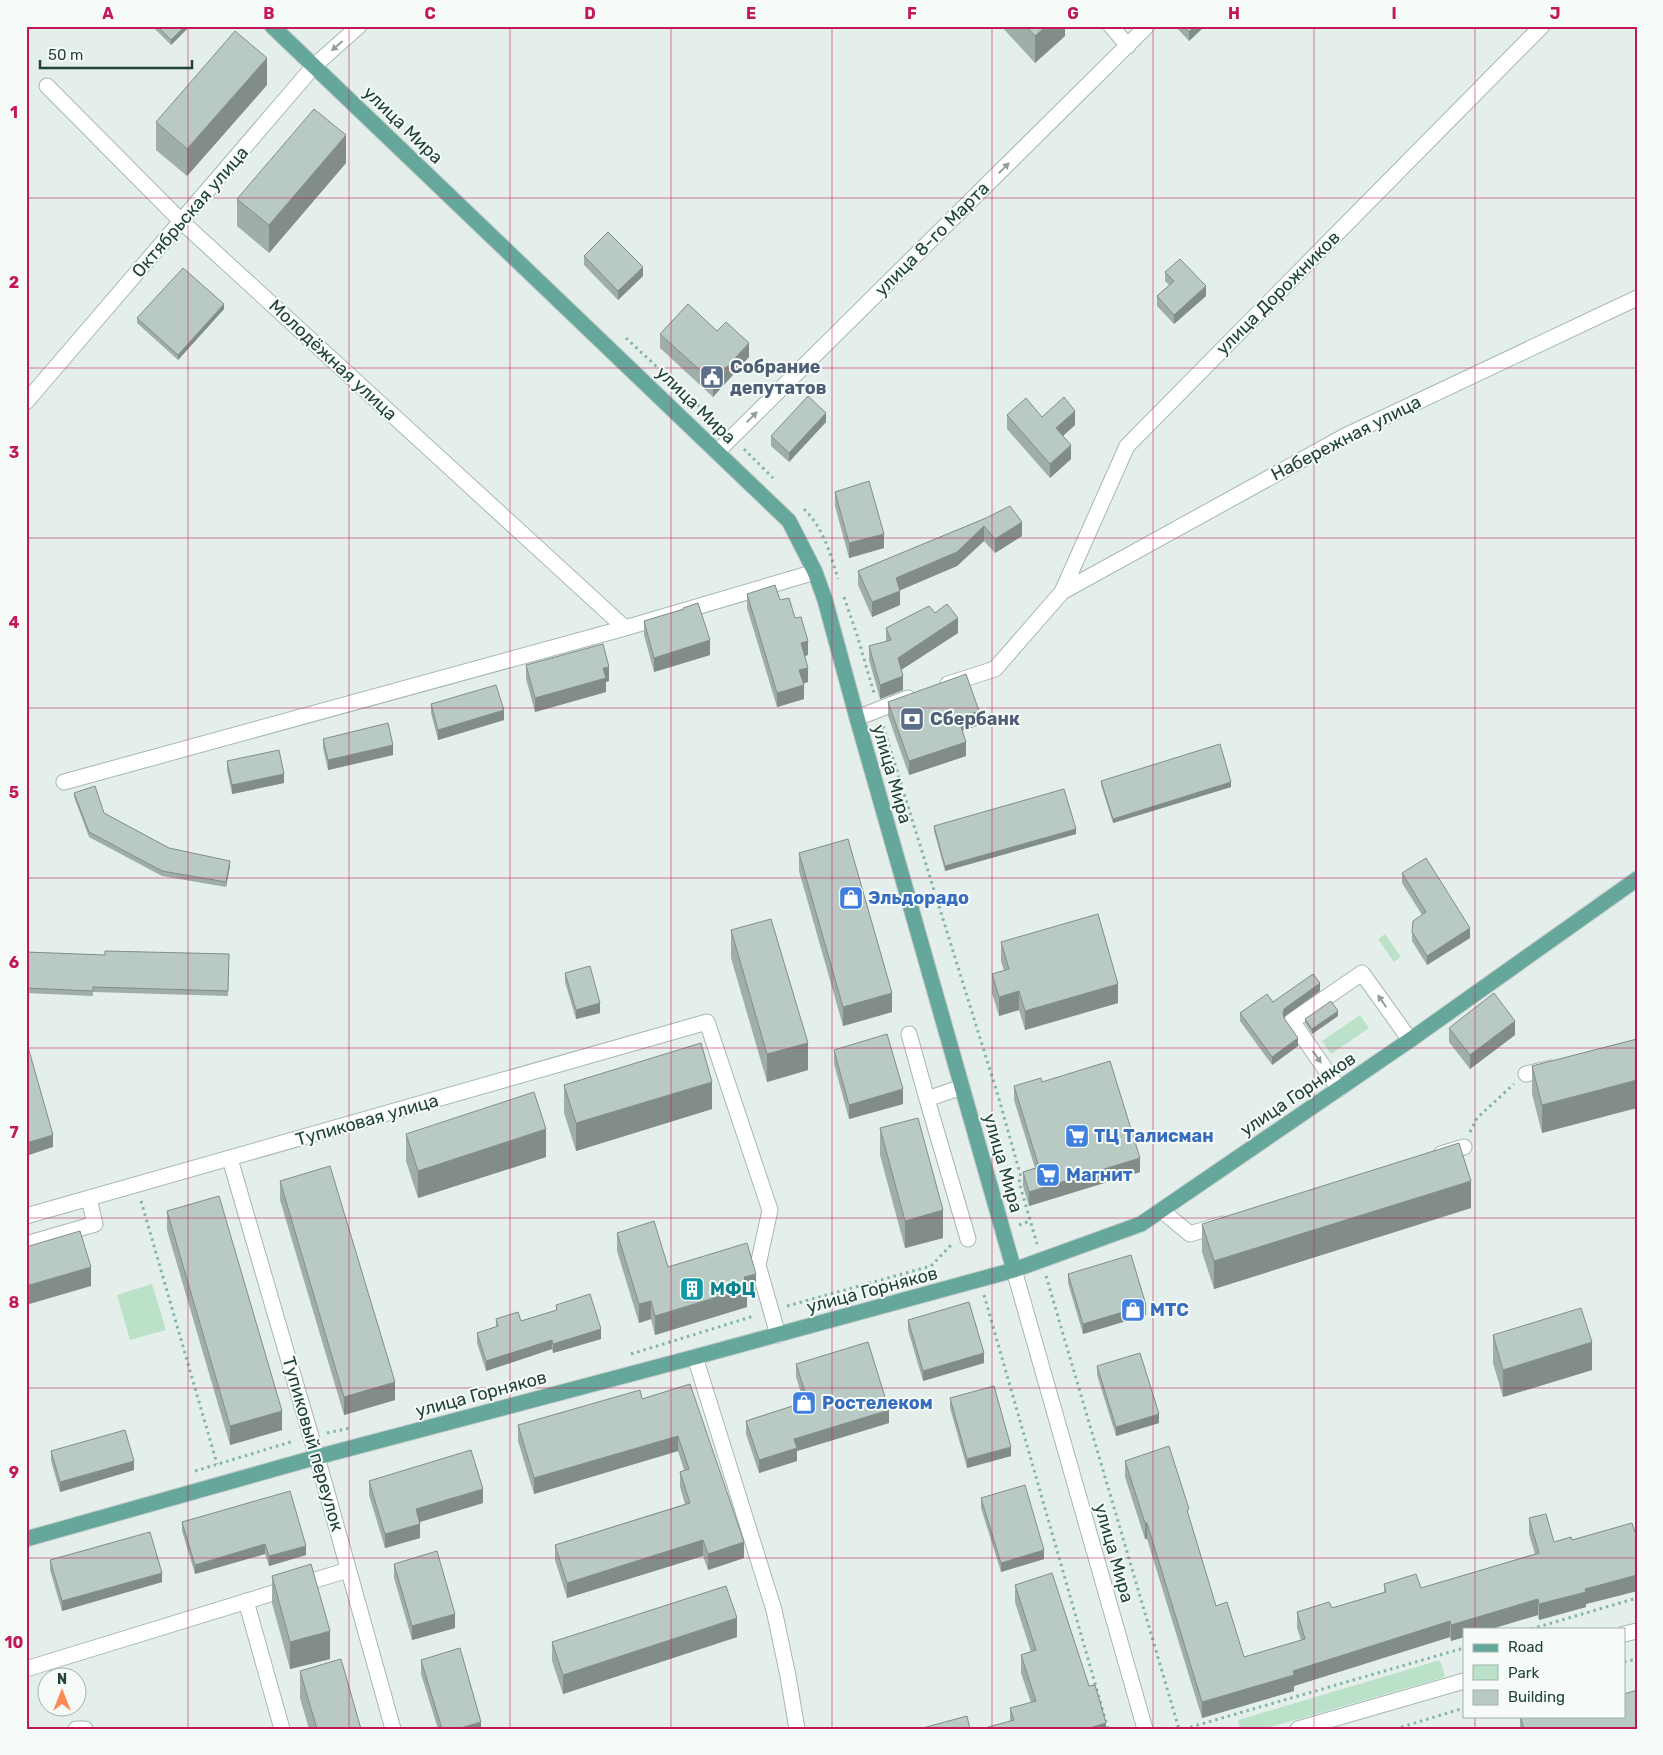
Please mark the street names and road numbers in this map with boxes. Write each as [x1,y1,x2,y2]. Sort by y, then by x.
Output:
street label: улица Мира [359,82,447,168]
street label: Октябрьская улица [127,142,253,282]
street label: улица 8-го Марта [870,177,994,301]
street label: улица Дорожников [1211,226,1345,360]
street label: Молодёжная улица [264,295,402,425]
street label: улица Мира [652,362,740,448]
street label: Набережная улица [1267,391,1425,485]
street label: улица Мира [867,722,917,826]
street label: улица Горняков [1236,1047,1360,1141]
street label: Тупиковая улица [293,1089,441,1151]
street label: улица Мира [978,1111,1028,1215]
street label: улица Горняков [804,1262,940,1318]
street label: Тупиковый переулок [278,1354,349,1534]
street label: улица Горняков [413,1366,549,1422]
street label: улица Мира [1089,1501,1139,1605]

